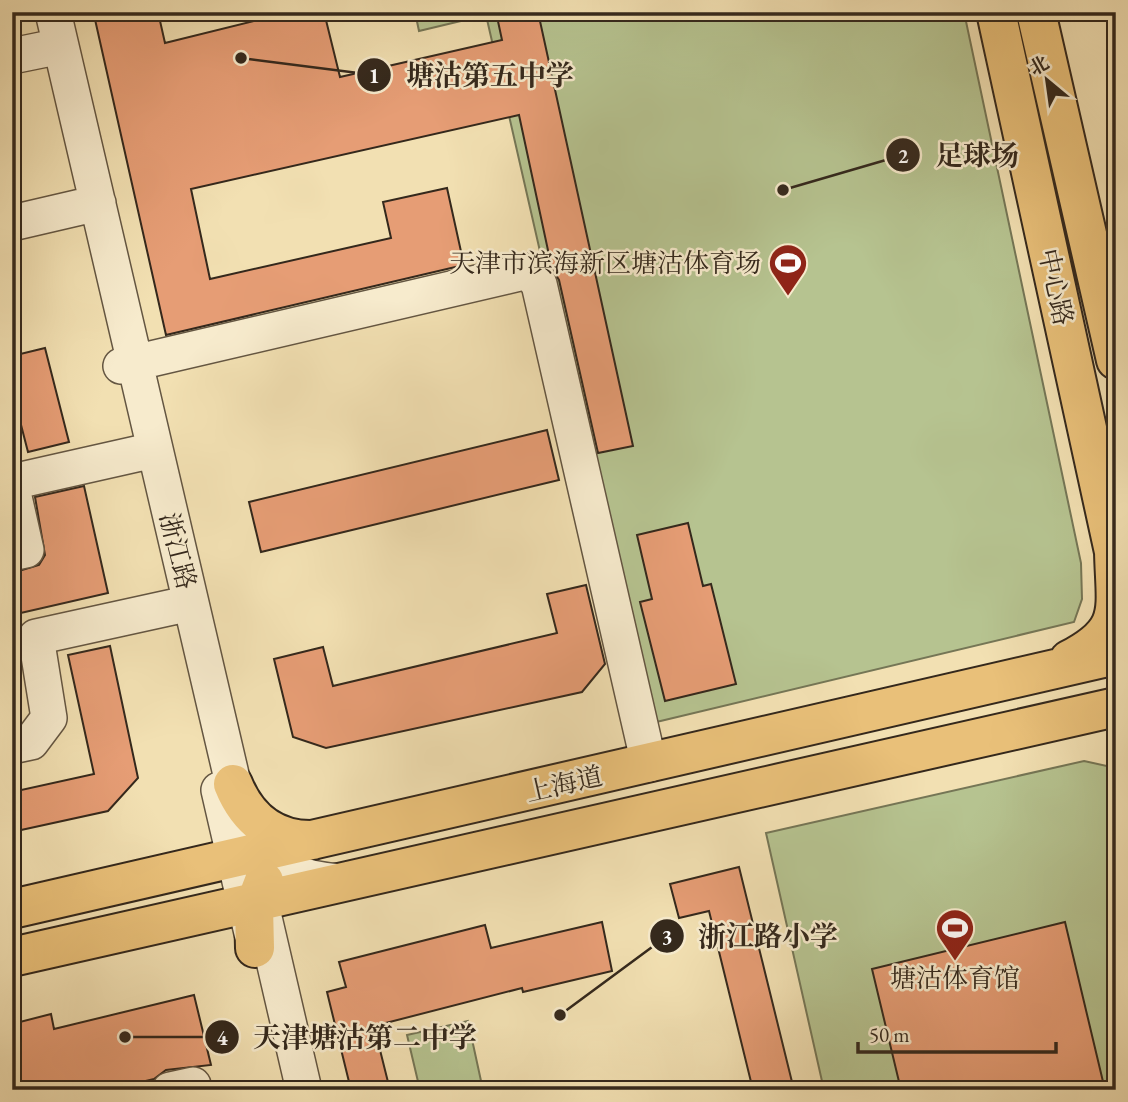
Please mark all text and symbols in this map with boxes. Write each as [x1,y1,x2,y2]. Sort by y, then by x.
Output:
north arrow [1012,46,1082,116]
text: 北 [1025,50,1053,81]
callout: 塘沽第五中学 [357,51,588,100]
text: 塘沽第五中学 [406,57,574,93]
text: 1 [368,62,380,89]
callout: 足球场 [886,131,1033,180]
text: 足球场 [935,137,1019,173]
text: 2 [897,142,909,169]
sports icon: 天津市滨海新区塘沽体育场 [767,242,809,297]
street label: 中心路 [1031,245,1081,329]
place label: 天津市滨海新区塘沽体育场 [449,246,761,280]
street label: 浙江路 [152,509,204,593]
street label: 上海道 [522,759,606,809]
sports icon: 塘沽体育馆 [934,907,976,962]
callout: 浙江路小学 [649,912,852,961]
text: 浙江路小学 [698,918,838,954]
text: 3 [661,923,673,950]
place label: 塘沽体育馆 [890,961,1020,995]
scale bar [858,1011,1056,1055]
callout: 天津塘沽第二中学 [204,1013,491,1062]
text: 天津塘沽第二中学 [253,1019,477,1055]
text: 50 m [869,1021,910,1048]
text: 4 [216,1024,228,1051]

